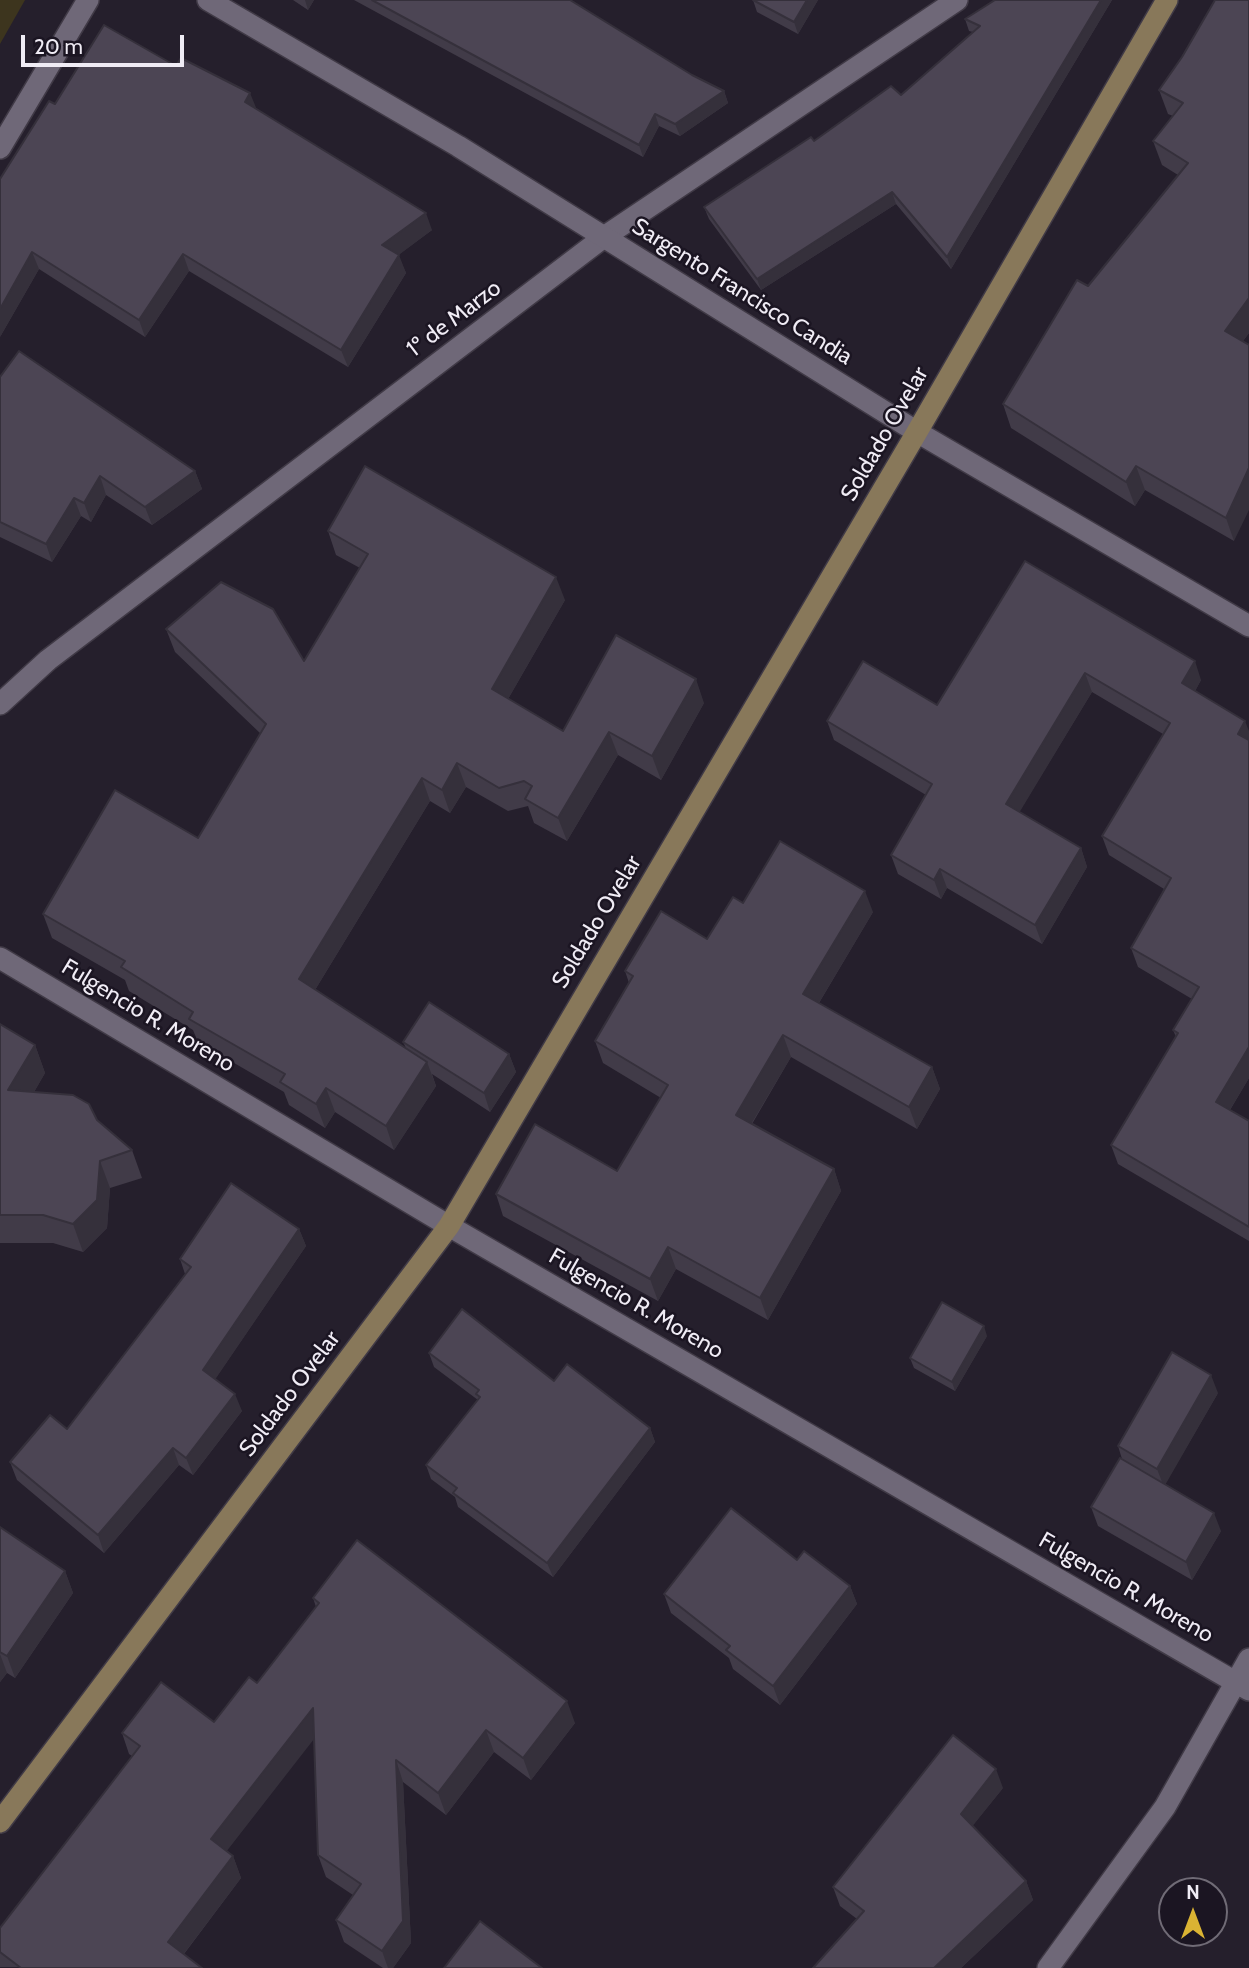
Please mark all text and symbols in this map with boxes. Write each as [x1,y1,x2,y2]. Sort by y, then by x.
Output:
scale bar [24,21,187,65]
text: 20 m [34,34,83,59]
street label: Sargento Francisco Candia [627,213,857,371]
street label: 1º de Marzo [401,275,507,363]
street label: Soldado Ovelar [836,362,934,506]
street label: Soldado Ovelar [547,851,647,993]
street label: Fulgencio R. Moreno [56,953,240,1079]
street label: Fulgencio R. Moreno [544,1243,728,1365]
street label: Soldado Ovelar [234,1326,346,1462]
street label: Fulgencio R. Moreno [1034,1527,1218,1649]
north arrow [1158,1877,1228,1947]
text: N [1186,1881,1200,1904]

